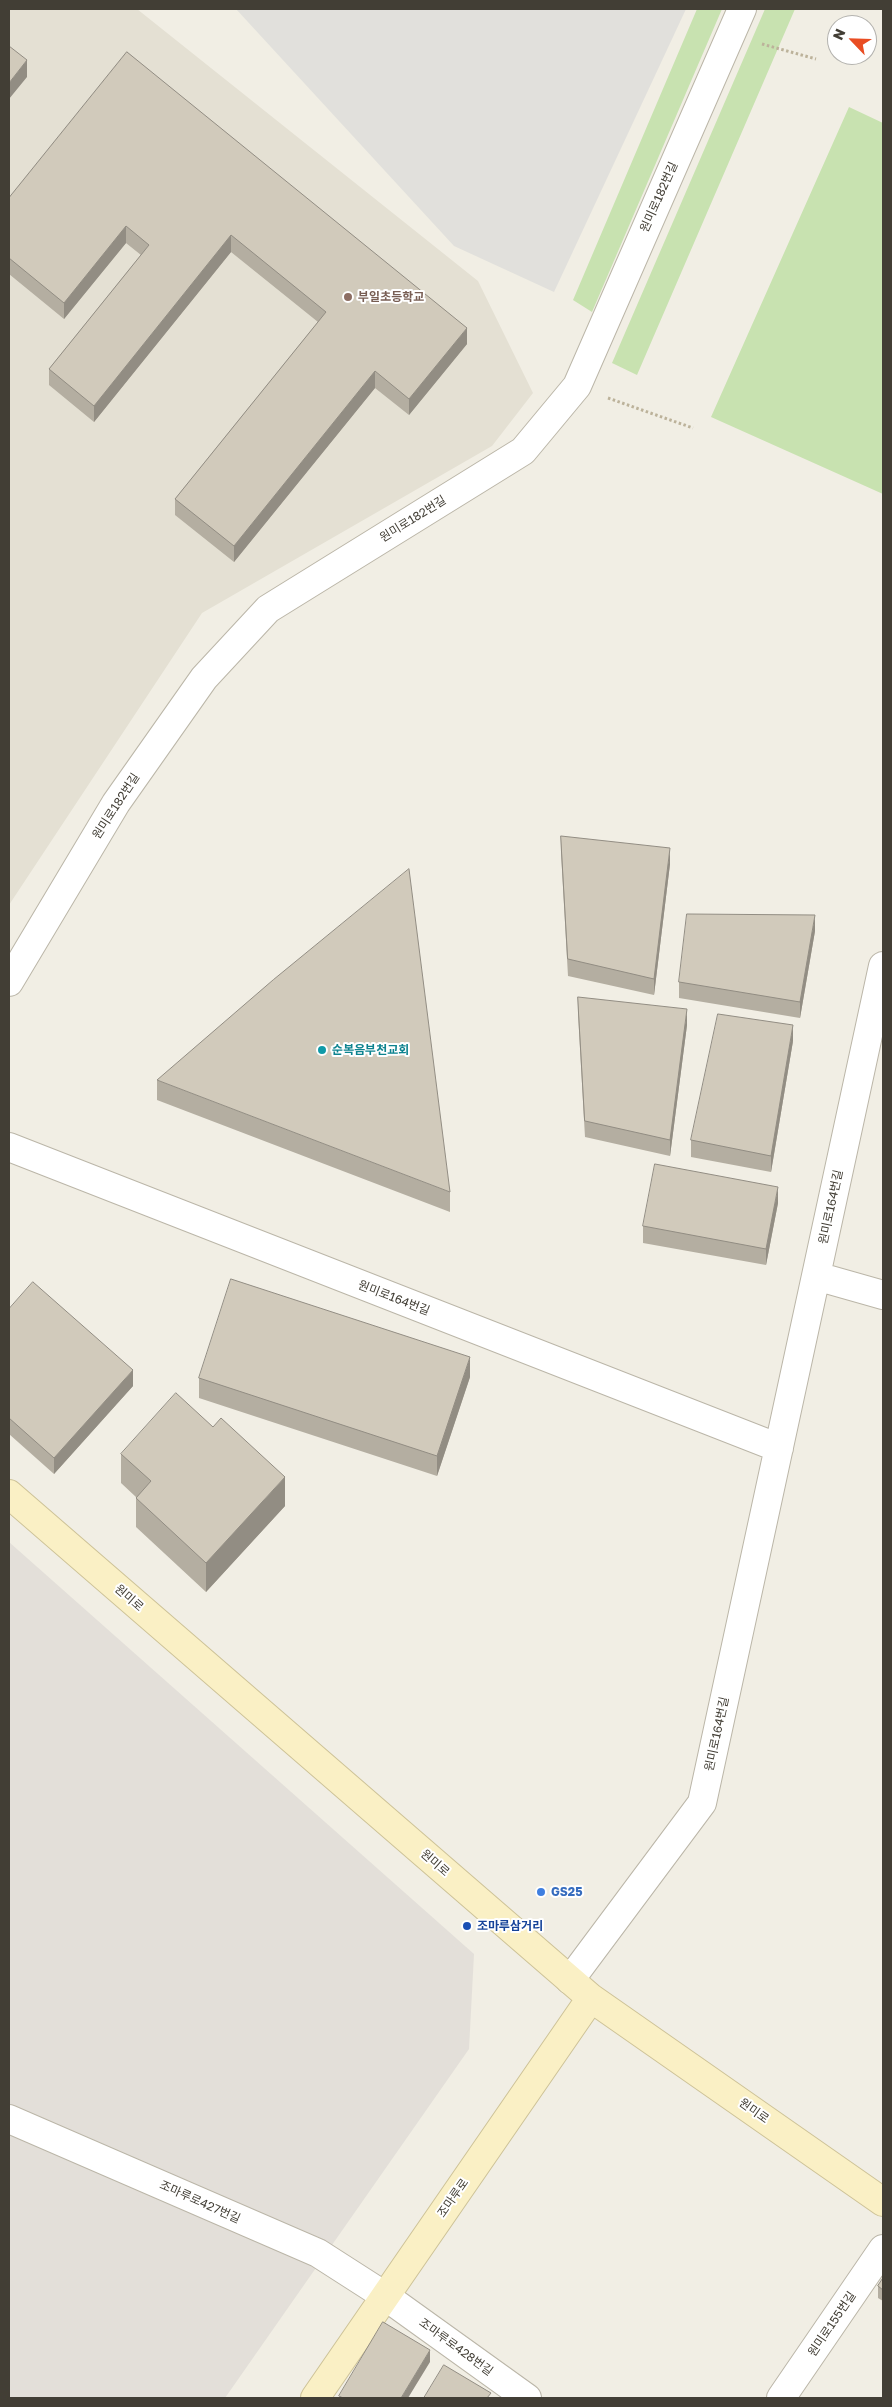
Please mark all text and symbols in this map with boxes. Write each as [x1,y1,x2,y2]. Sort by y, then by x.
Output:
north arrow [827,15,877,65]
text: N [829,26,849,42]
street label: 원미로182번길 [637,160,681,234]
place label: 부일초등학교 [358,290,424,304]
marker: 부일초등학교 [342,291,354,303]
street label: 원미로182번길 [377,493,449,545]
street label: 원미로182번길 [89,771,143,841]
place label: 순복음부천교회 [332,1043,409,1057]
marker: 순복음부천교회 [316,1044,328,1056]
street label: 원미로164번길 [816,1169,846,1245]
street label: 원미로164번길 [356,1278,432,1318]
street label: 원미로 [112,1582,146,1614]
street label: 원미로164번길 [702,1696,732,1772]
street label: 원미로 [418,1847,452,1879]
place label: GS25 [551,1885,582,1899]
marker: GS25 [535,1886,547,1898]
place label: 조마루삼거리 [477,1919,543,1933]
marker: 조마루삼거리 [461,1920,473,1932]
street label: 원미로 [736,2096,772,2126]
street label: 조마루로 [434,2176,472,2220]
street label: 조마루로427번길 [157,2178,243,2226]
street label: 원미로155번길 [805,2289,859,2359]
street label: 조마루로428번길 [416,2315,496,2379]

